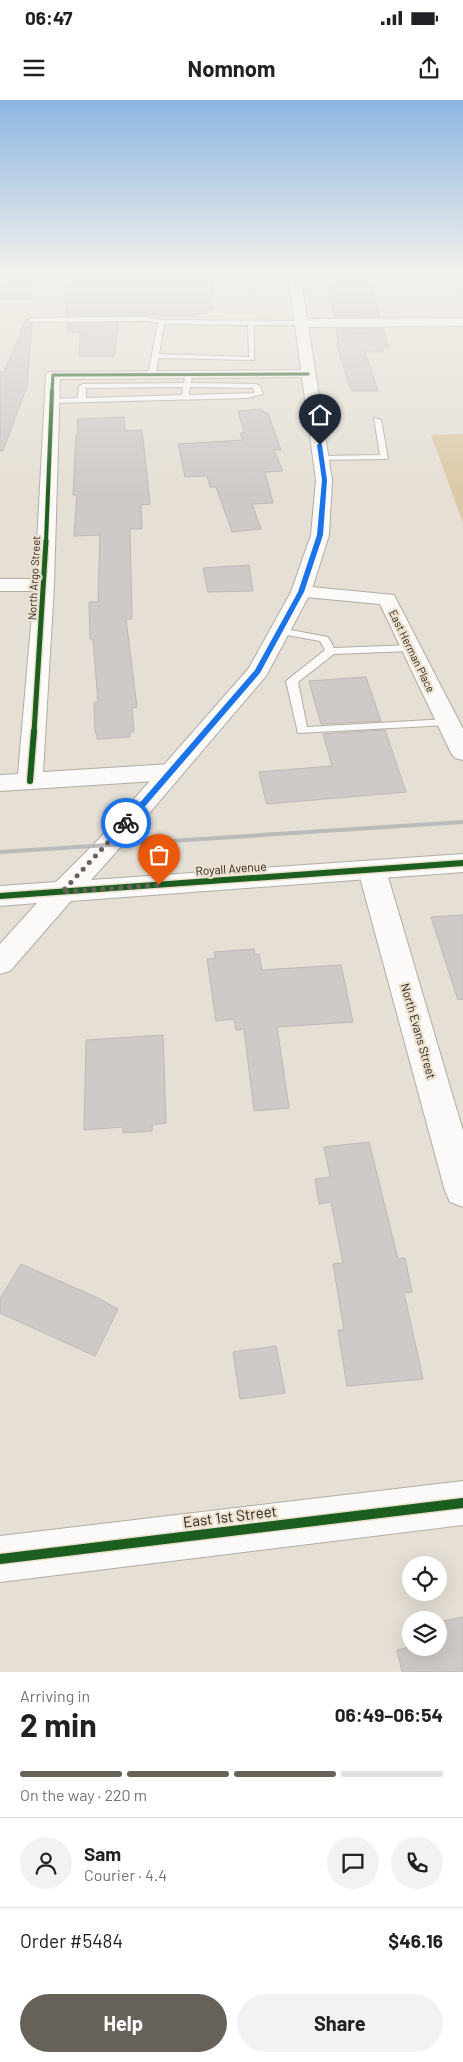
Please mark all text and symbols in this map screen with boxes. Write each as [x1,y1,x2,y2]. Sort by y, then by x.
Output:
text: 06:47 [25,6,73,29]
icon: menu [20,54,48,82]
icon: share [415,54,443,82]
text: Nomnom [188,55,275,81]
pin [299,394,341,445]
icon: home [306,401,334,429]
street label: North Argo Street [25,535,42,620]
street label: East Herman Place [387,608,438,694]
courier [101,798,151,848]
icon: bike [112,809,140,837]
pin [138,834,180,885]
icon: bag [145,841,173,869]
street label: Royall Avenue [195,859,267,877]
street label: North Evans Street [399,981,439,1080]
street label: East 1st Street [182,1501,278,1531]
map controls [402,1556,447,1656]
button: locate [402,1556,447,1601]
button: layers [402,1611,447,1656]
text: Arriving in [20,1686,90,1705]
text: 06:49–06:54 [335,1703,443,1726]
text: 2 min [20,1705,97,1743]
text: On the way · 220 m [20,1785,147,1804]
button: person [20,1837,72,1889]
button: chat [327,1837,379,1889]
button: phone [391,1837,443,1889]
text: Sam [84,1842,121,1865]
text: Courier · 4.4 [84,1865,167,1884]
text: Order #5484 [20,1929,123,1952]
text: $46.16 [388,1929,443,1952]
button: Help [20,1994,227,2052]
button: Share [237,1994,443,2052]

